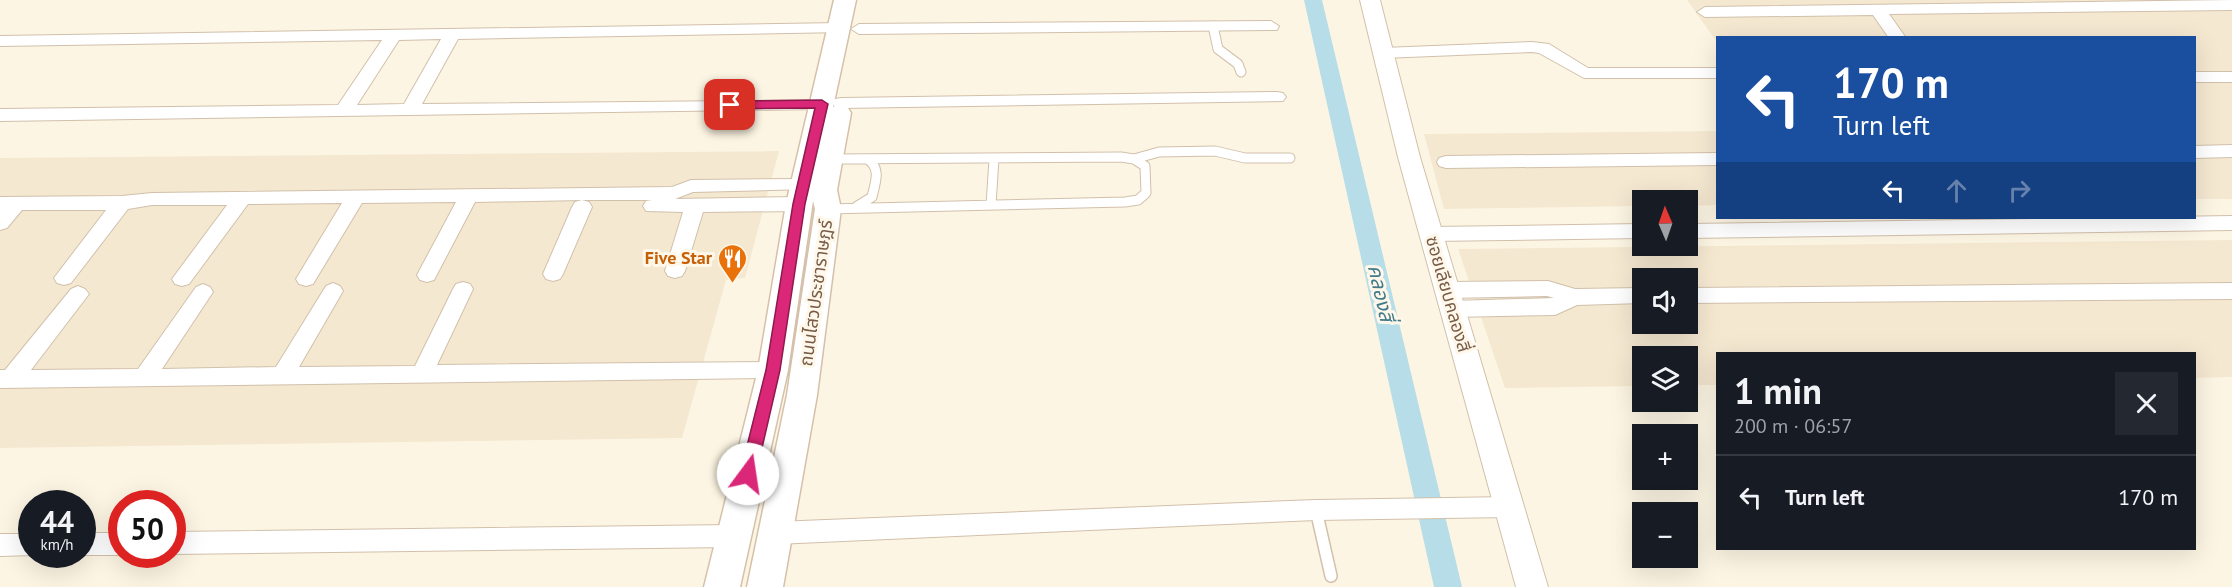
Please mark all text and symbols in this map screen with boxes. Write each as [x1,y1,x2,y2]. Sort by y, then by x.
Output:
text: 170 m [1833,55,1949,110]
icon: left [1734,60,1812,138]
pin [704,79,755,130]
icon: arrive [713,88,746,121]
text: Turn left [1833,108,1930,142]
icon: left [1877,174,1910,207]
icon: ahead [1940,174,1973,207]
icon: right [2003,174,2036,207]
north arrow [1632,190,1698,256]
map controls [1632,190,1698,568]
street label: ถนนไสวประชาราษฎร์ [794,217,837,368]
street label: ซอยเลียบคลองสี่ [1421,233,1477,355]
restaurant icon: Five Star [717,242,749,284]
place label: Five Star [645,246,713,269]
water label: คลองสี่ [1362,262,1402,328]
button: sound [1632,268,1698,334]
button: layers [1632,346,1698,412]
text: 1 min [1734,367,1822,414]
button: close [2115,372,2178,435]
text: 200 m · 06:57 [1734,413,1852,439]
button: + [1632,424,1698,490]
position arrow [716,442,780,506]
icon: left [1734,481,1767,514]
text: Turn left [1785,483,1865,511]
text: 170 m [2118,483,2178,511]
speed limit sign: 50 [108,490,186,568]
text: 44 [40,502,74,541]
button: − [1632,502,1698,568]
text: km/h [41,535,73,554]

